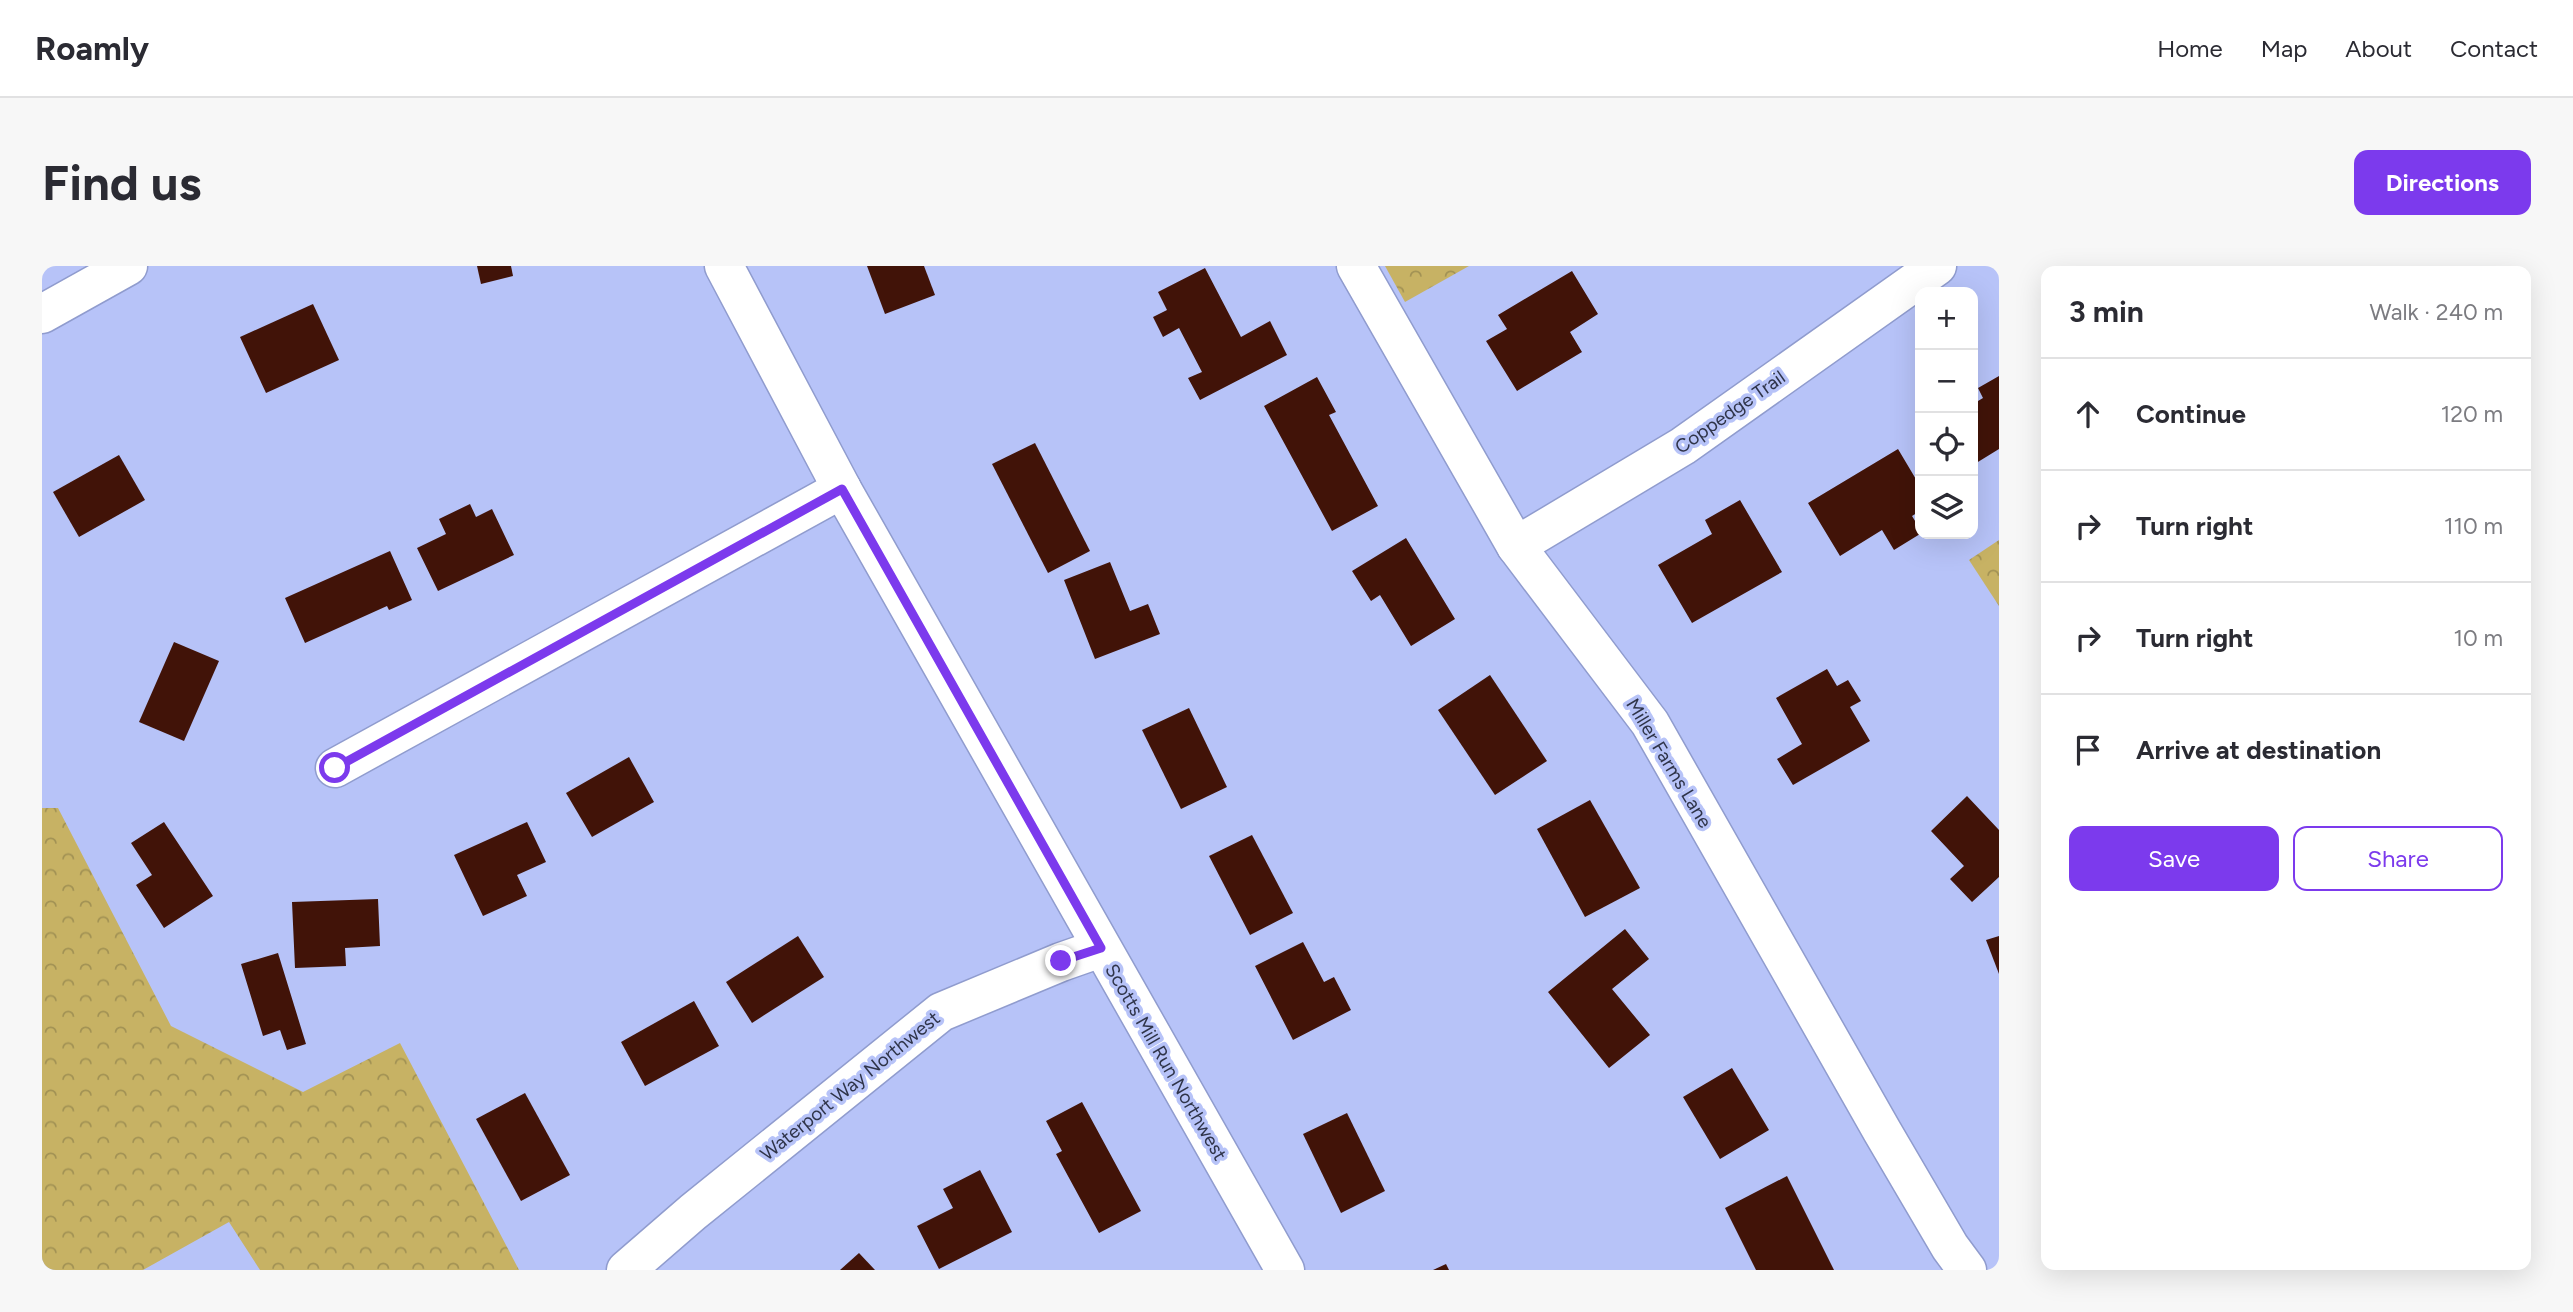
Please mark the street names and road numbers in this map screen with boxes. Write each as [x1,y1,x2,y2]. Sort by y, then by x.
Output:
street label: Coppedge Trail [1670,366,1790,458]
street label: Miller Farms Lane [1621,694,1717,832]
street label: Scotts Mill Run Northwest [1100,960,1232,1164]
street label: Waterport Way Northwest [756,1007,944,1165]

